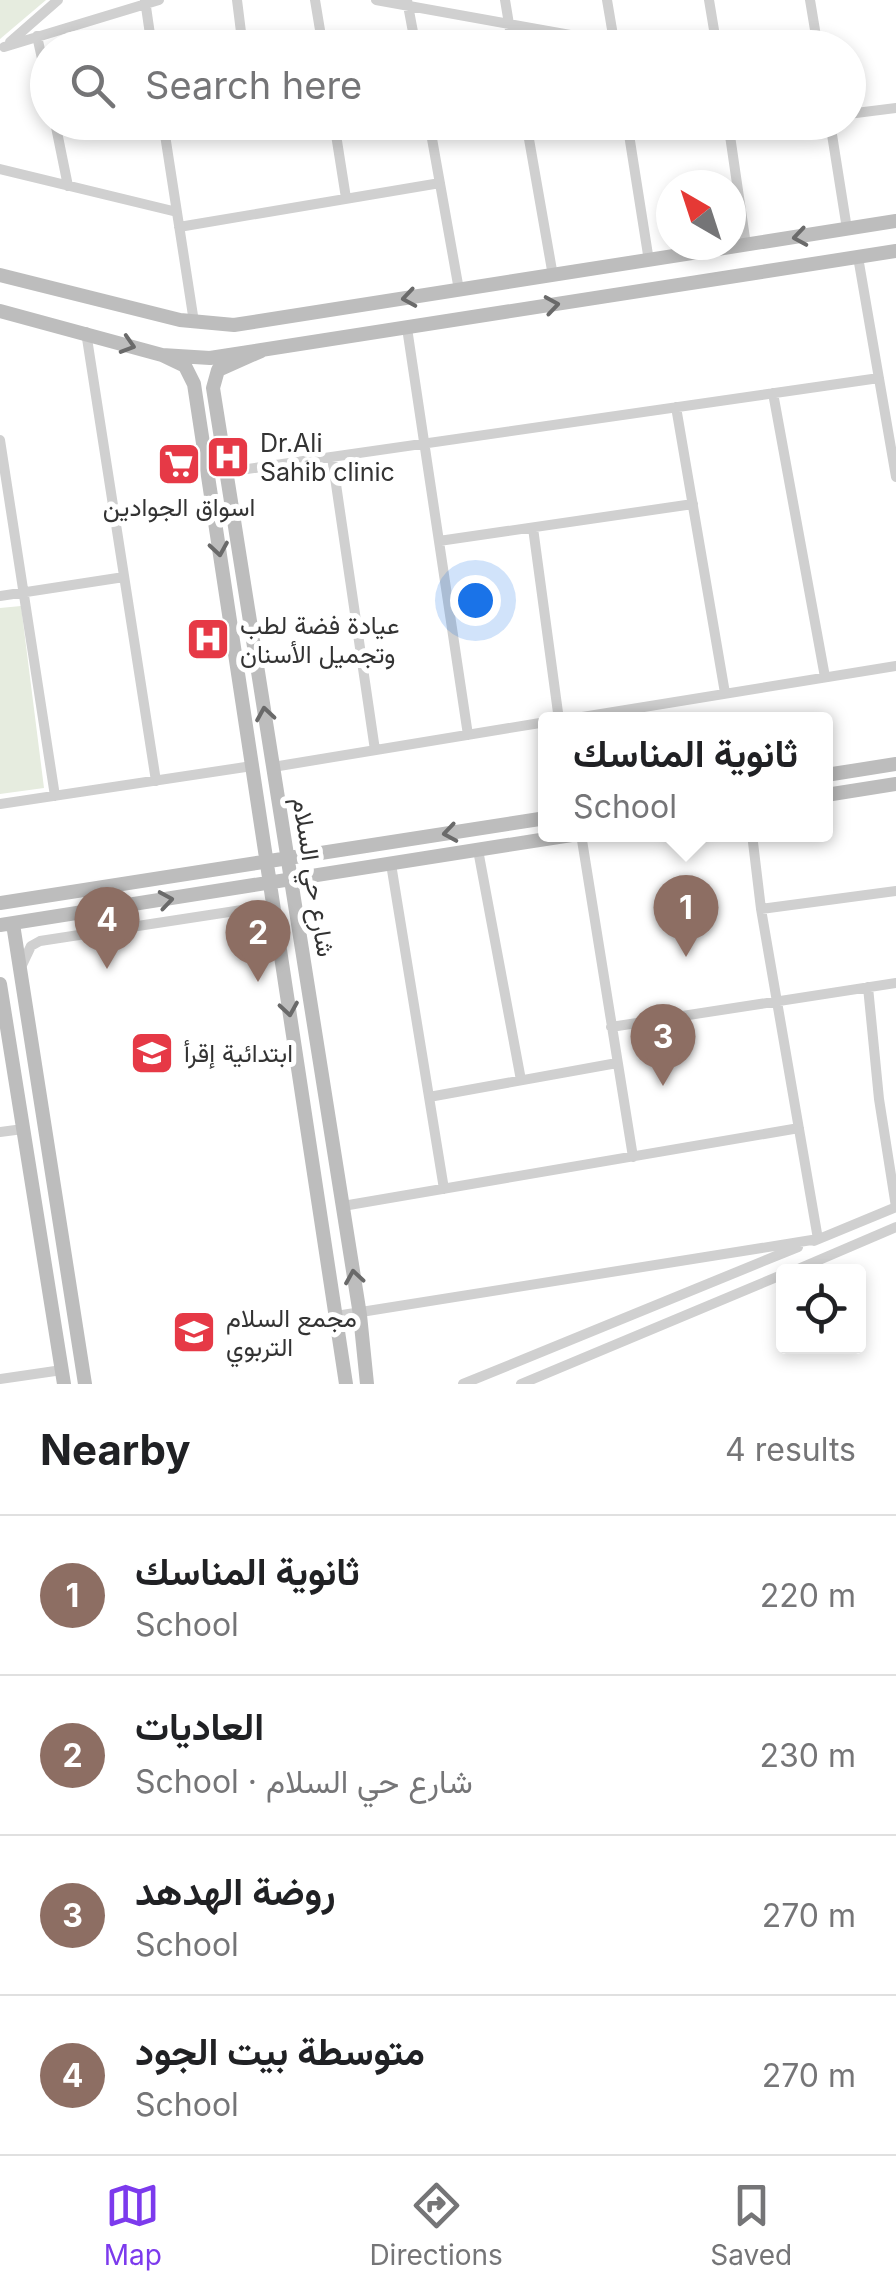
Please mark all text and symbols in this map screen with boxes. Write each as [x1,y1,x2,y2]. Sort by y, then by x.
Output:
search box [30,30,866,140]
icon: search [65,58,120,113]
text: Search here [145,62,362,108]
north arrow [656,170,746,260]
one-way arrow [791,225,808,246]
one-way arrow [401,287,418,308]
one-way arrow [544,295,561,316]
one-way arrow [119,333,136,354]
place label: Dr.Ali Sahib clinic [260,428,395,487]
hospital icon: Dr.Ali Sahib clinic [205,434,251,480]
supermarket icon: اسواق الجوادين [156,441,202,487]
place label: اسواق الجوادين [103,492,255,523]
one-way arrow [208,541,229,558]
your location [450,575,501,626]
place label: عيادة فضة لطب وتجميل الأسنان [240,610,400,670]
hospital icon: عيادة فضة لطب وتجميل الأسنان [185,616,231,662]
one-way arrow [255,706,276,722]
popup [538,712,833,842]
text: ثانوية المناسك [573,730,798,776]
text: School [573,787,677,826]
street label: شارع حي السلام [281,795,341,960]
one-way arrow [441,822,458,843]
pin: 1 [654,874,718,957]
pin: 4 [74,886,140,969]
one-way arrow [157,890,174,911]
pin: 2 [226,900,290,982]
one-way arrow [278,1001,299,1017]
pin: 3 [630,1004,696,1086]
school or university icon: ابتدائية إقرأ [129,1030,175,1076]
place label: ابتدائية إقرأ [184,1038,293,1069]
map controls [776,1264,866,1354]
button: locate [776,1264,866,1354]
one-way arrow [345,1269,366,1285]
place label: مجمع السلام التربوي [226,1303,357,1368]
school or university icon: مجمع السلام التربوي [171,1309,217,1355]
text: Nearby [40,1424,191,1475]
text: 4 results [725,1430,856,1469]
text: ثانوية المناسك [135,1548,360,1594]
text: 1 [66,1576,79,1615]
text: 220 m [760,1576,856,1615]
text: School [135,1605,239,1644]
text: العاديات [135,1703,264,1749]
text: 2 [62,1736,83,1775]
text: 230 m [760,1736,856,1775]
text: School · شارع حي السلام [135,1762,473,1801]
text: روضة الهدهد [135,1868,335,1914]
text: 3 [62,1896,83,1935]
text: 270 m [762,1896,856,1935]
text: School [135,1925,239,1964]
text: متوسطة بيت الجود [135,2028,425,2074]
text: 4 [62,2056,83,2095]
text: 270 m [762,2056,856,2095]
text: School [135,2085,239,2124]
tab: Map [104,2178,162,2272]
tab: Directions [369,2178,503,2272]
tab: Saved [710,2178,792,2272]

